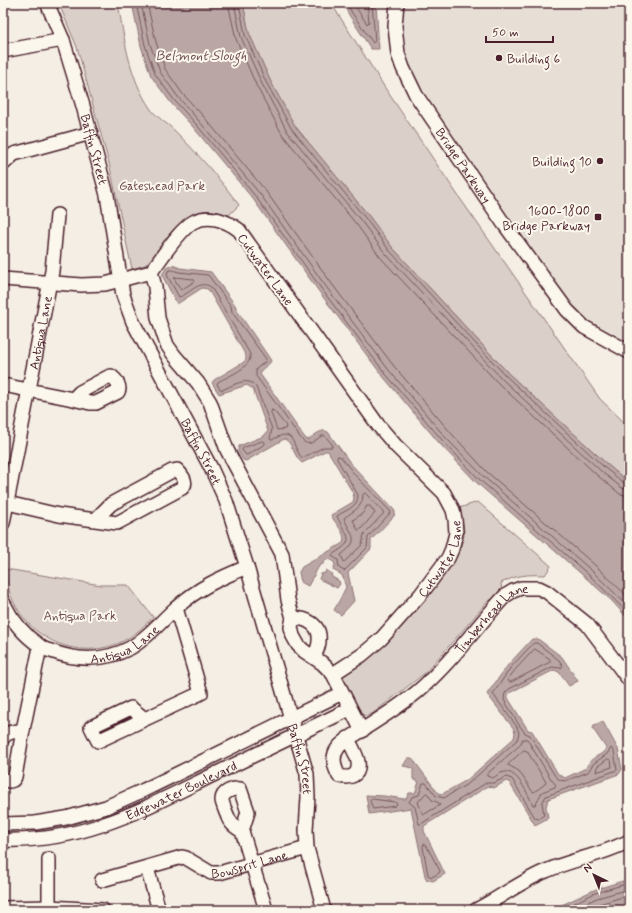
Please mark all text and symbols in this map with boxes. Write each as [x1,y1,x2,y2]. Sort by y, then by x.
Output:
scale bar [486,18,553,44]
text: 50 m [492,25,519,41]
water label: Belmont Slough [155,47,247,67]
place label: Building 6 [507,51,561,70]
marker: Building 6 [494,53,504,63]
street label: Baffin Street [76,112,111,187]
street label: Bridge Parkway [431,125,494,207]
place label: Building 10 [532,154,592,173]
marker: Building 10 [595,156,605,166]
park label: Gateshead Park [119,178,205,195]
place label: 1600-1800 Bridge Parkway [503,203,590,235]
marker: 1600-1800 Bridge Parkway [593,212,603,222]
street label: Cutwater Lane [233,230,297,309]
street label: Antiqua Lane [26,294,57,371]
street label: Baffin Street [176,416,225,488]
street label: Cutwater Lane [415,520,466,601]
street label: Timberhead Lane [452,581,528,658]
park label: Antiqua Park [44,608,117,625]
street label: Antiqua Lane [90,622,163,668]
street label: Baffin Street [283,722,315,795]
street label: Edgewater Boulevard [123,758,240,825]
street label: Bowsprit Lane [211,847,290,883]
north arrow [574,855,614,895]
text: N [580,861,595,876]

